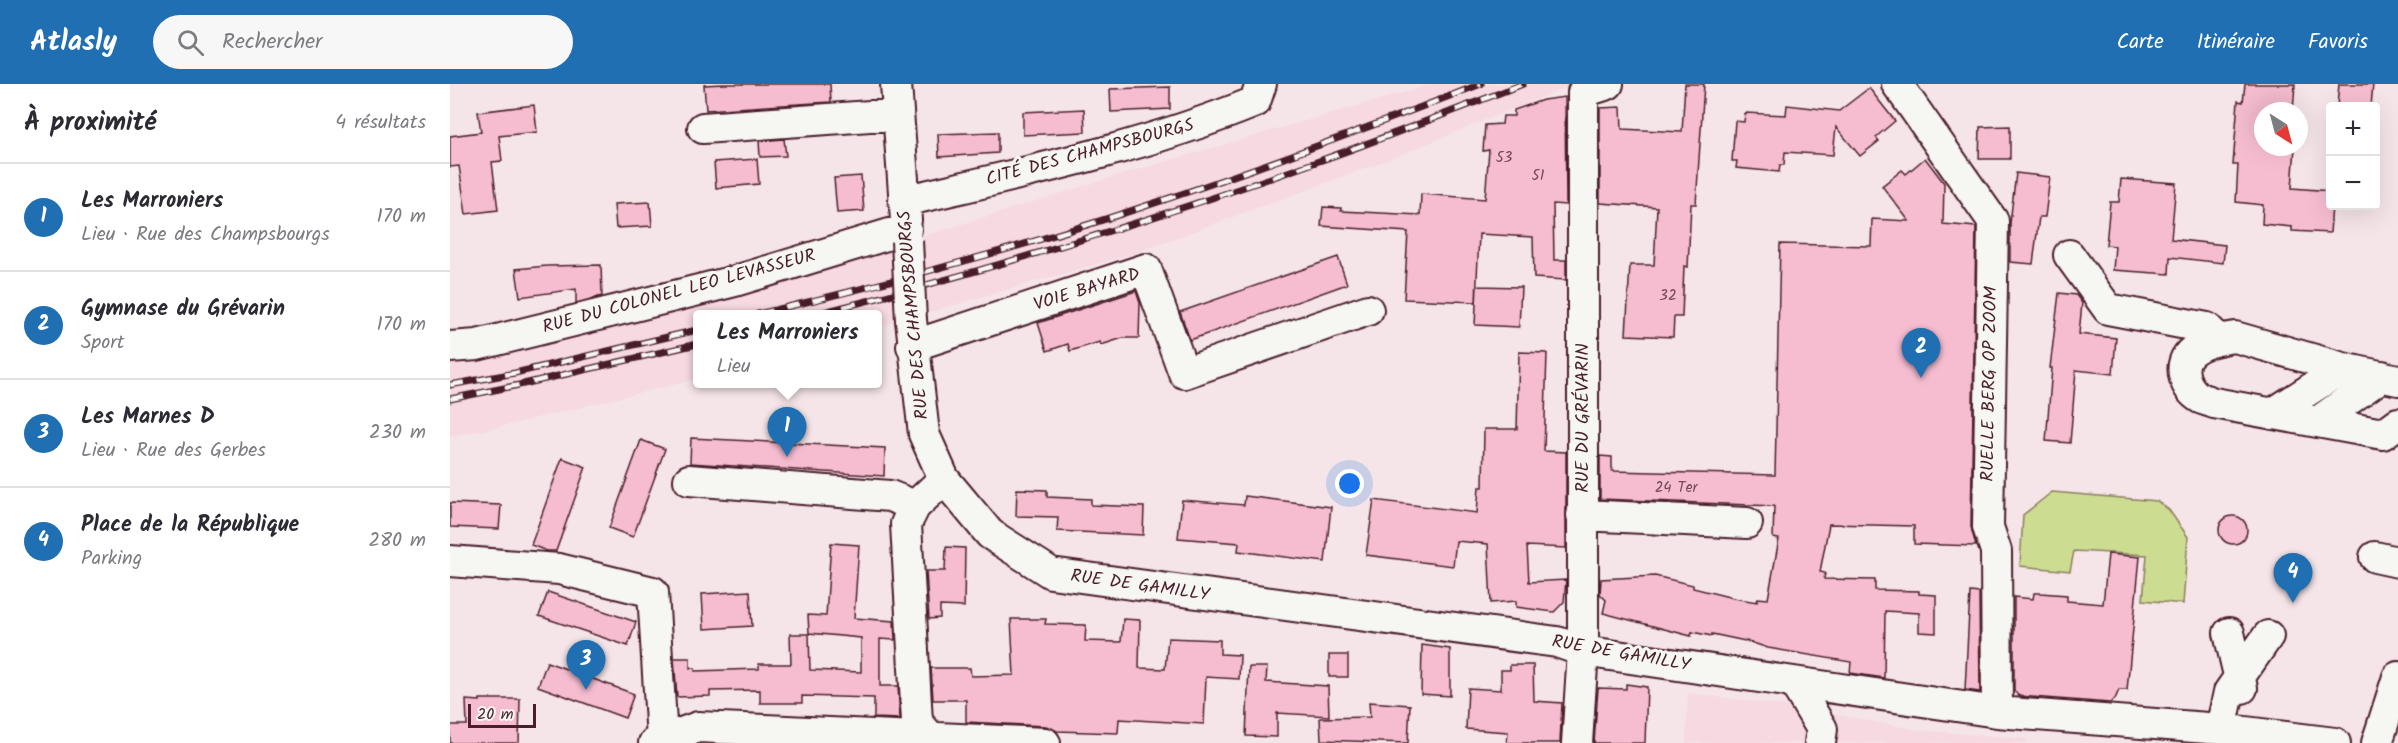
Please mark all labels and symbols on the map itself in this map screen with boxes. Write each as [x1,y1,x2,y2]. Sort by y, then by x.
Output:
north arrow [2254,102,2308,156]
street label: CITÉ DES CHAMPSBOURGS [983,111,1198,195]
house number: 53 [1496,146,1513,170]
house number: 51 [1532,164,1545,188]
street label: RUE DES CHAMPSBOURGS [890,209,938,421]
street label: RUE DU COLONEL LEO LEVASSEUR [539,242,819,342]
street label: VOIE BAYARD [1030,260,1144,320]
house number: 32 [1659,284,1677,308]
street label: RUELLE BERG OP ZOOM [1974,285,2006,482]
pin: 2 [1902,328,1940,378]
street label: RUE DU GRÉVARIN [1569,343,1598,493]
pin: 1 [768,408,806,457]
your location [1335,469,1364,498]
house number: 24 Ter [1655,476,1698,500]
pin: 4 [2274,554,2312,603]
street label: RUE DE GAMILLY [1069,562,1212,610]
street label: RUE DE GAMILLY [1549,628,1693,681]
pin: 3 [566,640,606,690]
scale bar [468,701,536,728]

